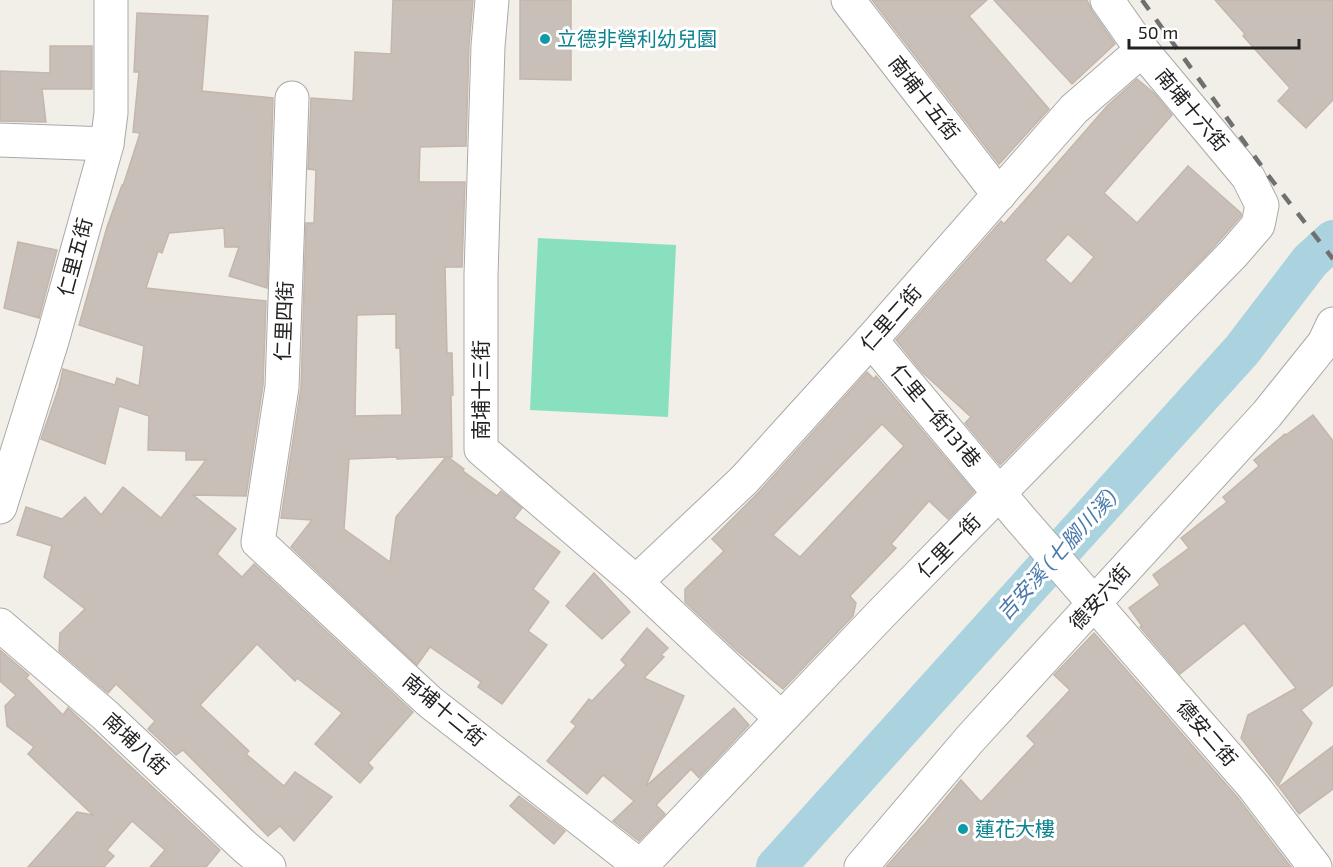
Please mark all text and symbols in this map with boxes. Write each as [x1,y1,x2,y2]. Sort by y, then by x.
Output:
scale bar [1129,12,1298,50]
text: 50 m [1138,21,1178,43]
place label: 立德非營利幼兒園 [557,26,717,50]
marker: 立德非營利幼兒園 [538,32,552,46]
street label: 南埔十五街 [885,51,965,144]
street label: 南埔十六街 [1151,63,1234,155]
street label: 仁里五街 [52,215,96,298]
street label: 仁里二街 [855,280,926,355]
street label: 仁里四街 [270,281,296,361]
street label: 南埔十三街 [468,340,492,440]
street label: 仁里一街131巷 [887,359,987,472]
water label: 吉安溪 (七腳川溪) [991,483,1121,624]
street label: 仁里一街 [912,509,985,582]
street label: 德安六街 [1064,559,1135,634]
street label: 南埔十二街 [399,668,491,751]
street label: 德安二街 [1172,694,1243,770]
street label: 南埔八街 [99,707,174,779]
place label: 蓮花大樓 [975,816,1055,840]
marker: 蓮花大樓 [956,822,970,836]

